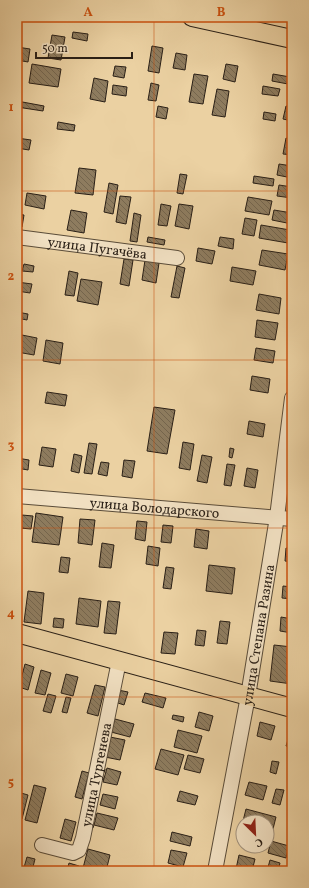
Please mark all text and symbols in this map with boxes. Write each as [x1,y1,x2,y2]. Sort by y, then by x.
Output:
text: A [83,4,93,22]
text: B [217,4,226,22]
scale bar [36,34,132,60]
text: 50 m [42,41,68,57]
text: 1 [8,99,14,117]
street label: улица Пугачёва [46,233,148,265]
text: 2 [8,268,15,286]
text: 3 [8,437,15,455]
street label: улица Володарского [89,494,220,524]
street label: улица Степана Разина [238,563,280,707]
text: 4 [7,605,15,623]
street label: улица Тургенева [77,721,117,829]
text: 5 [8,774,14,792]
north arrow [235,814,275,854]
text: С [252,833,265,850]

